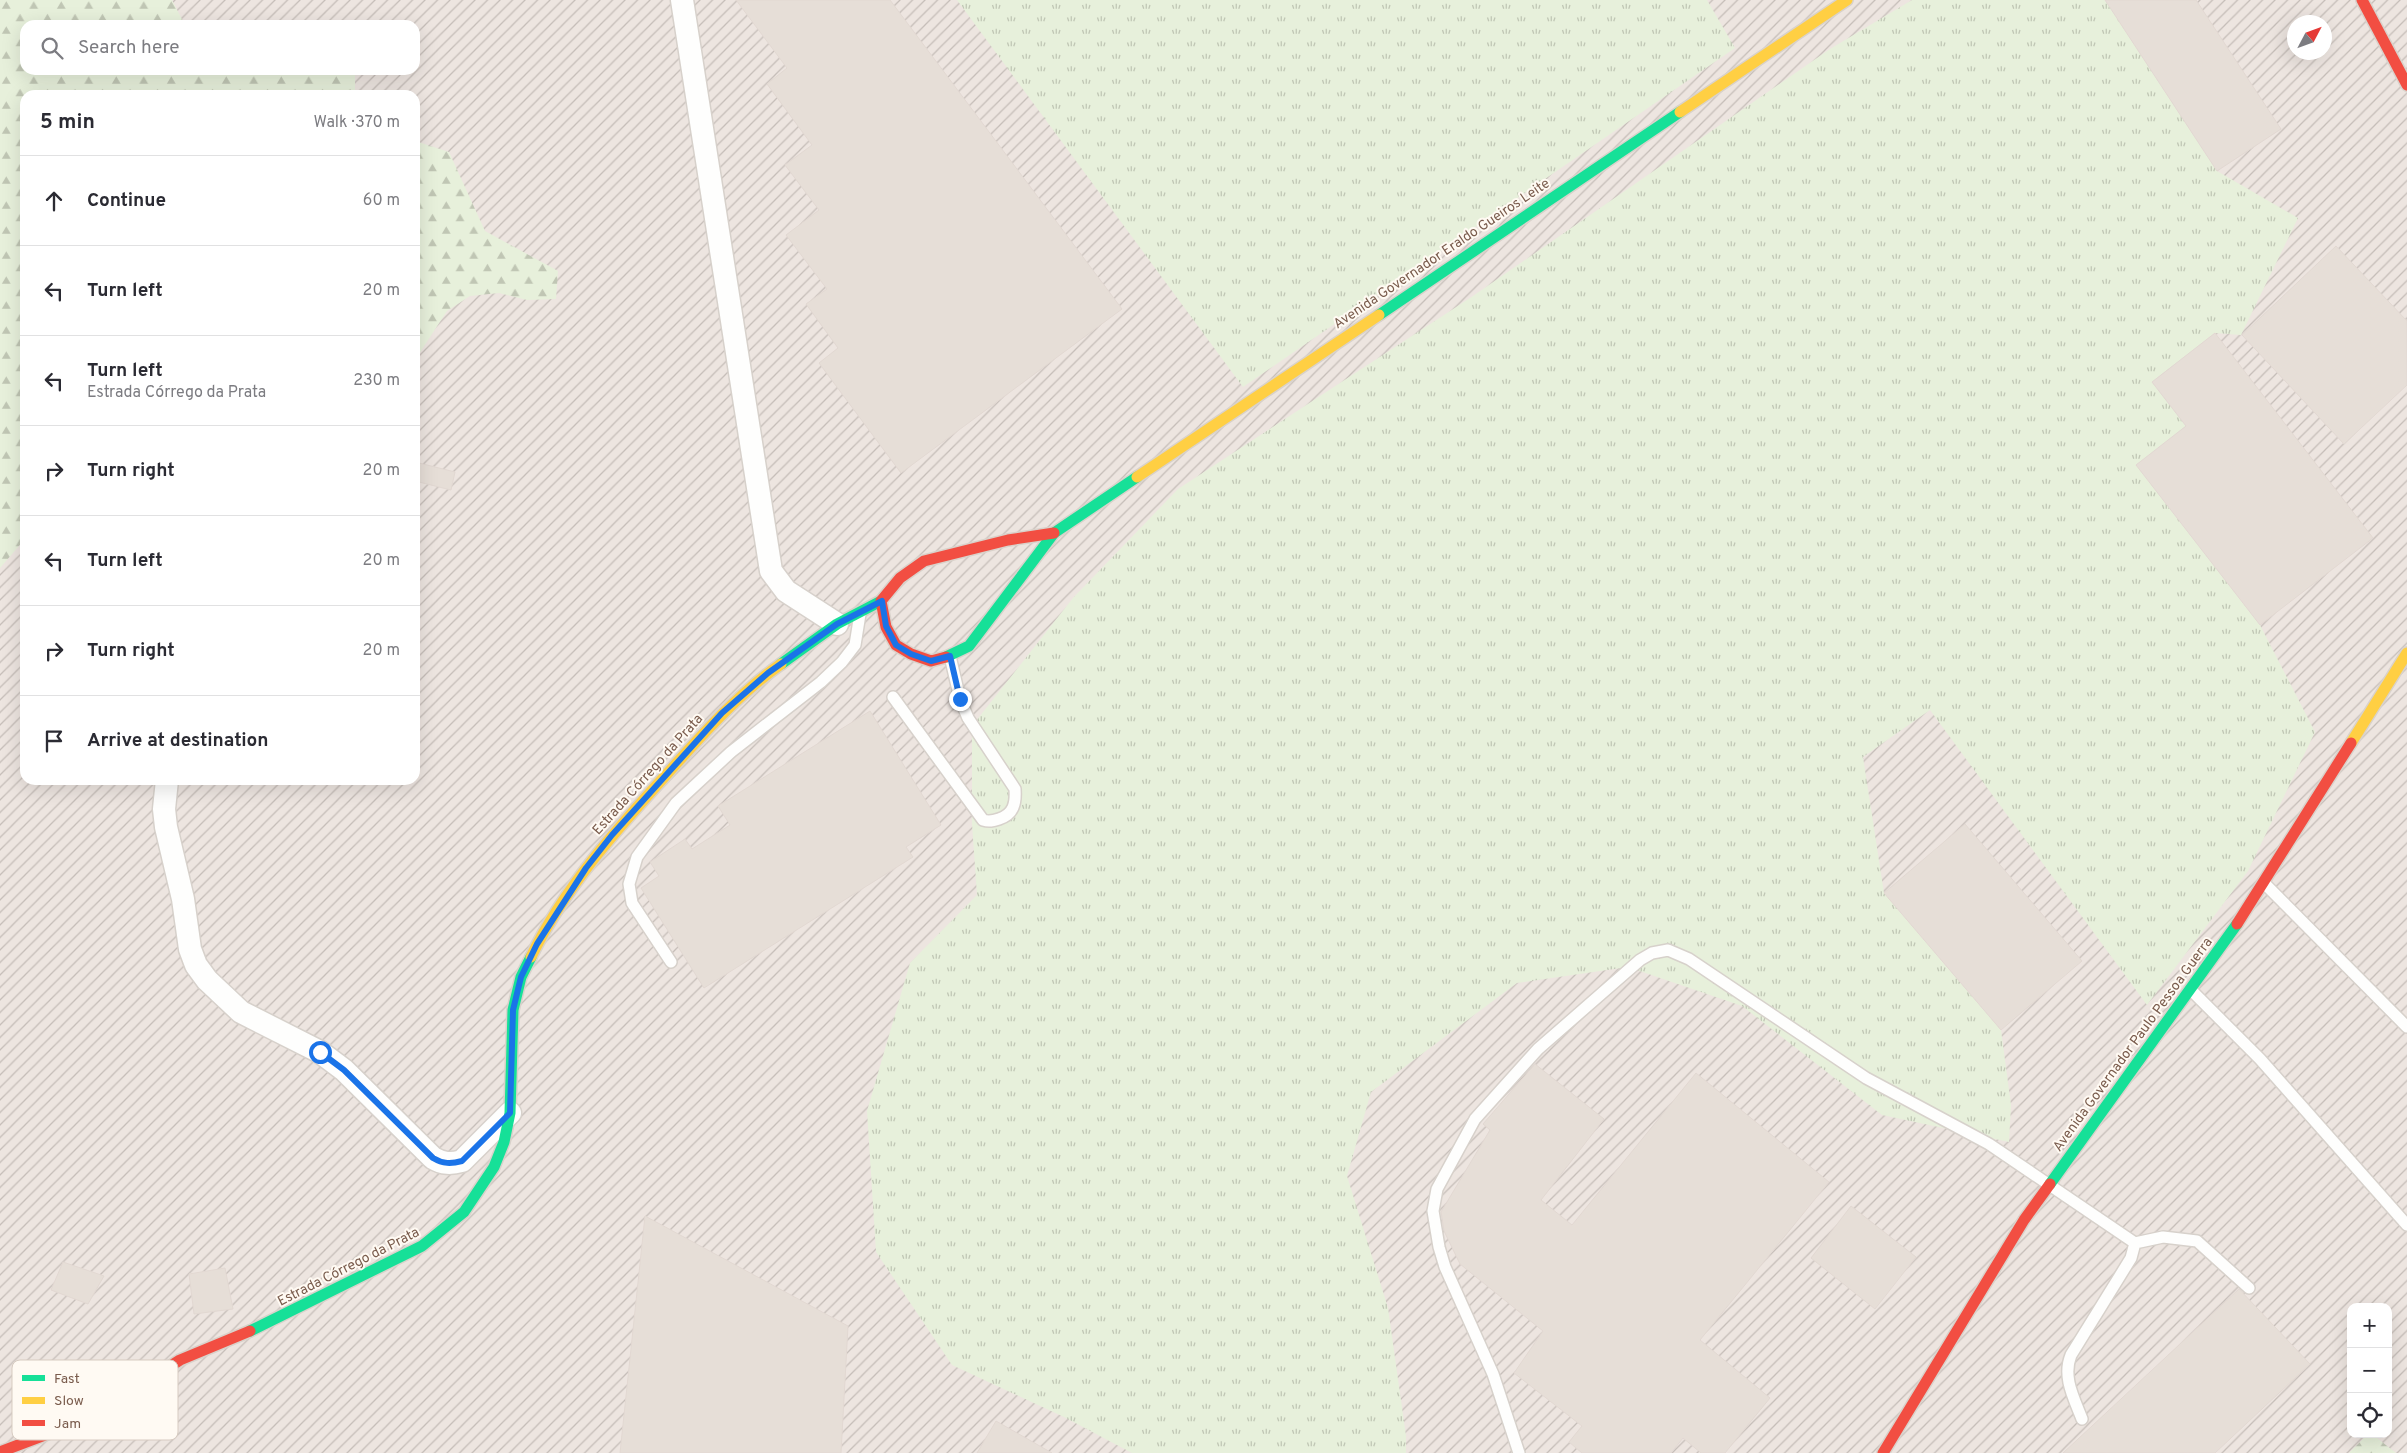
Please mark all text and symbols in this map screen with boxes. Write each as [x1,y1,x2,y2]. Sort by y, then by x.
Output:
north arrow [2287,15,2332,60]
search box [20,20,420,75]
icon: search [38,34,66,62]
text: Search here [78,36,180,60]
text: 5 min [40,109,95,136]
text: Walk · 370 m [313,113,400,133]
street label: Avenida Governador Eraldo Gueiros Leite [1330,175,1553,333]
icon: ahead [40,187,68,215]
text: Continue [87,189,166,213]
text: 60 m [363,191,400,211]
icon: left [40,277,68,305]
text: Turn left [87,279,163,303]
text: 20 m [363,281,400,301]
text: Turn left [87,359,163,383]
icon: left [40,367,68,395]
text: 230 m [353,371,400,391]
text: Estrada Córrego da Prata [87,383,266,403]
icon: right [40,457,68,485]
text: Turn right [87,459,175,483]
text: 20 m [363,461,400,481]
icon: left [40,547,68,575]
text: Turn left [87,549,163,573]
text: 20 m [363,551,400,571]
icon: right [40,637,68,665]
text: Turn right [87,639,175,663]
text: 20 m [363,641,400,661]
route end [949,688,972,711]
street label: Estrada Córrego da Prata [589,711,707,839]
icon: arrive [40,727,68,755]
text: Arrive at destination [87,729,268,753]
street label: Avenida Governador Paulo Pessoa Guerra [2050,935,2217,1155]
route start [309,1041,332,1064]
street label: Estrada Córrego da Prata [275,1224,422,1311]
map controls [2347,1303,2392,1438]
button: + [2347,1303,2392,1348]
button: − [2347,1348,2392,1393]
legend [12,1360,178,1440]
text: Fast [54,1371,80,1388]
text: Slow [54,1393,84,1410]
button: locate [2347,1393,2392,1438]
text: Jam [54,1416,81,1433]

